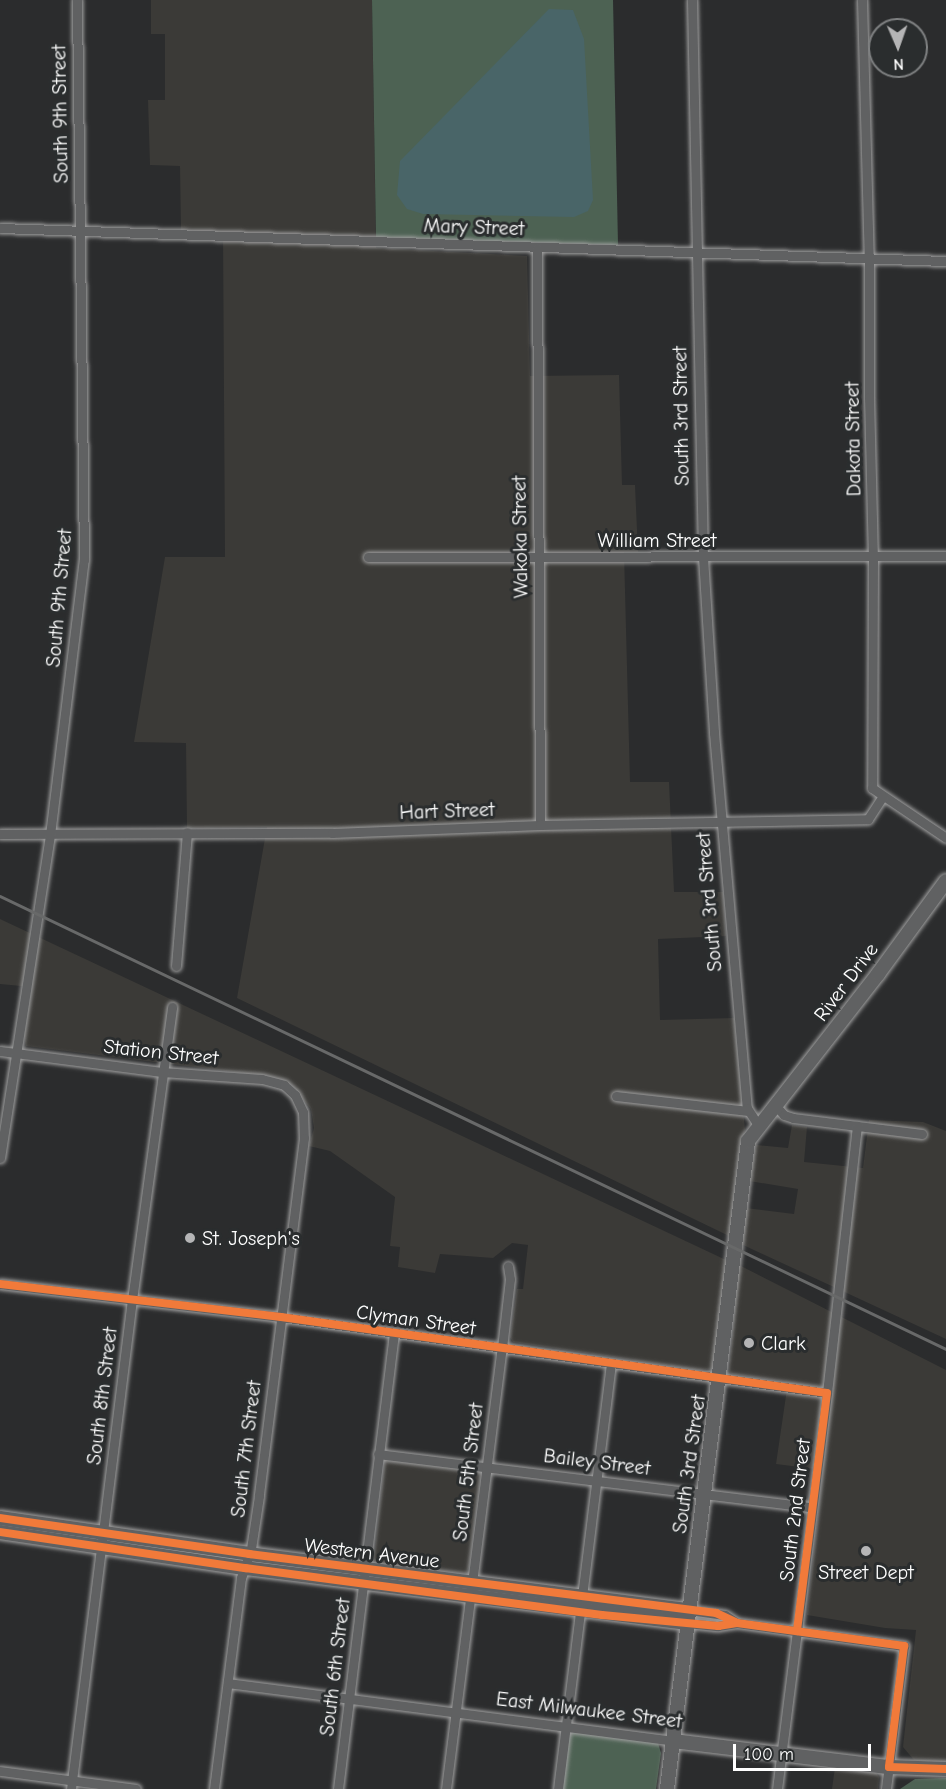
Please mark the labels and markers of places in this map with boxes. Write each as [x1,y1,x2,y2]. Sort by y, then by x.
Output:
place label: St. Joseph's [202,1226,300,1250]
marker: St. Joseph's [183,1231,197,1245]
place label: Clark [761,1331,806,1355]
marker: Clark [742,1336,756,1350]
marker: Street Dept [859,1544,873,1558]
place label: Street Dept [818,1560,914,1584]

